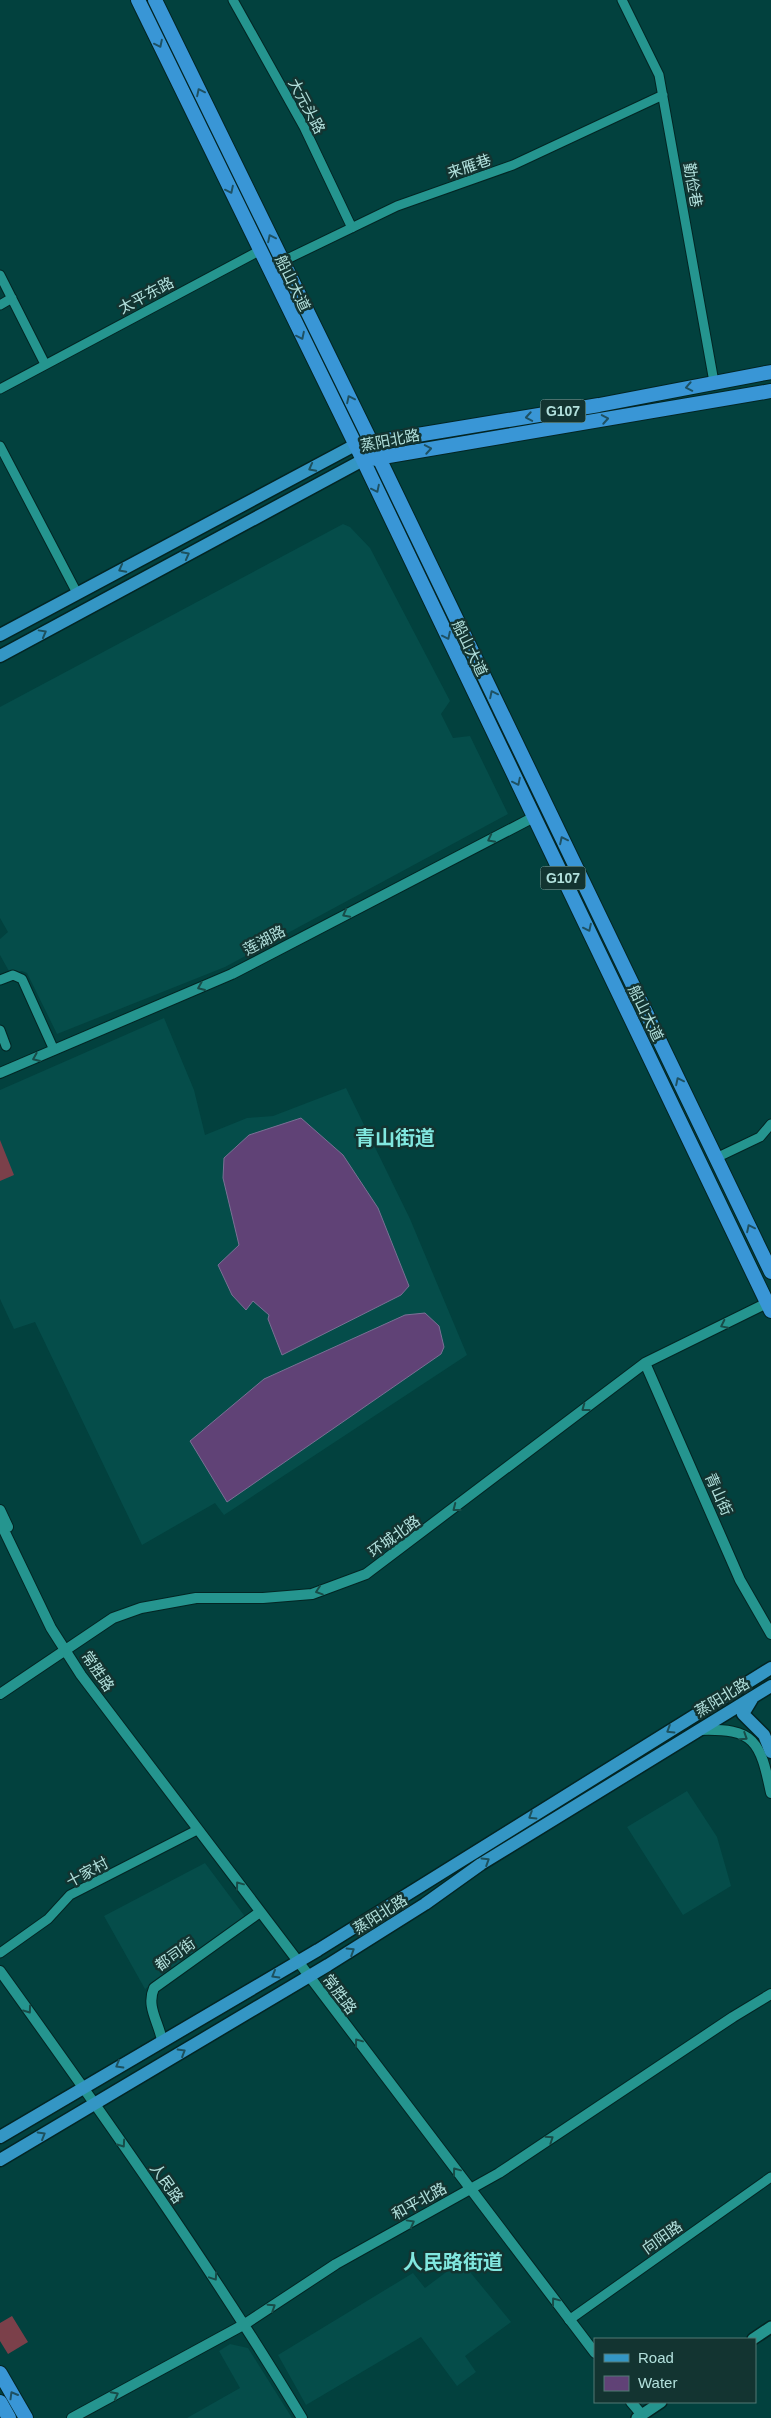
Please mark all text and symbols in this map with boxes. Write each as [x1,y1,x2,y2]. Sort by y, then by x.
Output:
one-way arrow [153,39,163,48]
street label: 大元头路 [285,76,329,136]
one-way arrow [196,88,206,97]
street label: 来雁巷 [445,151,493,181]
street label: 勤俭巷 [681,161,705,209]
one-way arrow [224,185,234,194]
one-way arrow [267,234,277,243]
street label: 船山大道 [272,252,314,314]
street label: 太平东路 [116,273,176,317]
one-way arrow [295,331,305,340]
one-way arrow [684,382,693,392]
one-way arrow [346,395,356,404]
road number: G107 [540,400,586,422]
one-way arrow [524,411,533,421]
one-way arrow [601,415,610,425]
street label: 蒸阳北路 [359,426,421,454]
one-way arrow [424,445,432,455]
one-way arrow [308,462,317,472]
one-way arrow [370,484,381,493]
one-way arrow [180,551,189,561]
one-way arrow [118,563,127,573]
street label: 船山大道 [449,617,491,679]
one-way arrow [37,629,46,639]
one-way arrow [440,631,451,640]
one-way arrow [488,690,499,699]
one-way arrow [511,777,521,786]
one-way arrow [487,833,496,843]
one-way arrow [559,836,569,845]
road number: G107 [540,866,586,890]
one-way arrow [343,908,352,918]
street label: 莲湖路 [240,922,288,958]
one-way arrow [582,923,592,932]
one-way arrow [197,981,206,992]
street label: 船山大道 [625,982,667,1044]
one-way arrow [32,1052,41,1062]
one-way arrow [675,1077,685,1086]
district label: 青山街道 [355,1127,435,1149]
one-way arrow [746,1224,756,1233]
one-way arrow [720,1319,729,1329]
one-way arrow [582,1403,591,1411]
street label: 青山街 [702,1470,736,1518]
one-way arrow [453,1502,462,1511]
street label: 环城北路 [365,1511,423,1561]
one-way arrow [315,1585,324,1595]
street label: 常胜路 [78,1648,118,1694]
street label: 蒸阳北路 [692,1674,752,1720]
one-way arrow [667,1724,676,1734]
one-way arrow [739,1731,748,1741]
one-way arrow [529,1810,538,1820]
street label: 十家村 [63,1854,111,1890]
one-way arrow [481,1857,490,1867]
one-way arrow [236,1882,244,1891]
street label: 蒸阳北路 [350,1891,410,1937]
street label: 都司街 [152,1934,198,1974]
one-way arrow [346,1947,355,1957]
one-way arrow [271,1969,280,1979]
street label: 常胜路 [320,1971,360,2017]
one-way arrow [22,2005,32,2014]
one-way arrow [355,2038,364,2048]
one-way arrow [176,2049,185,2059]
one-way arrow [115,2059,124,2069]
one-way arrow [37,2132,46,2142]
one-way arrow [544,2136,554,2145]
one-way arrow [116,2138,125,2147]
street label: 人民路 [147,2160,187,2206]
one-way arrow [454,2168,462,2177]
street label: 和平北路 [389,2179,449,2223]
street label: 向阳路 [639,2217,685,2257]
one-way arrow [405,2219,414,2229]
district label: 人民路街道 [403,2251,503,2273]
one-way arrow [208,2271,217,2281]
one-way arrow [552,2298,560,2307]
one-way arrow [266,2303,275,2313]
legend [594,2338,756,2403]
text: Road [638,2349,674,2366]
text: Water [638,2374,677,2391]
one-way arrow [109,2391,118,2401]
one-way arrow [9,2392,19,2401]

